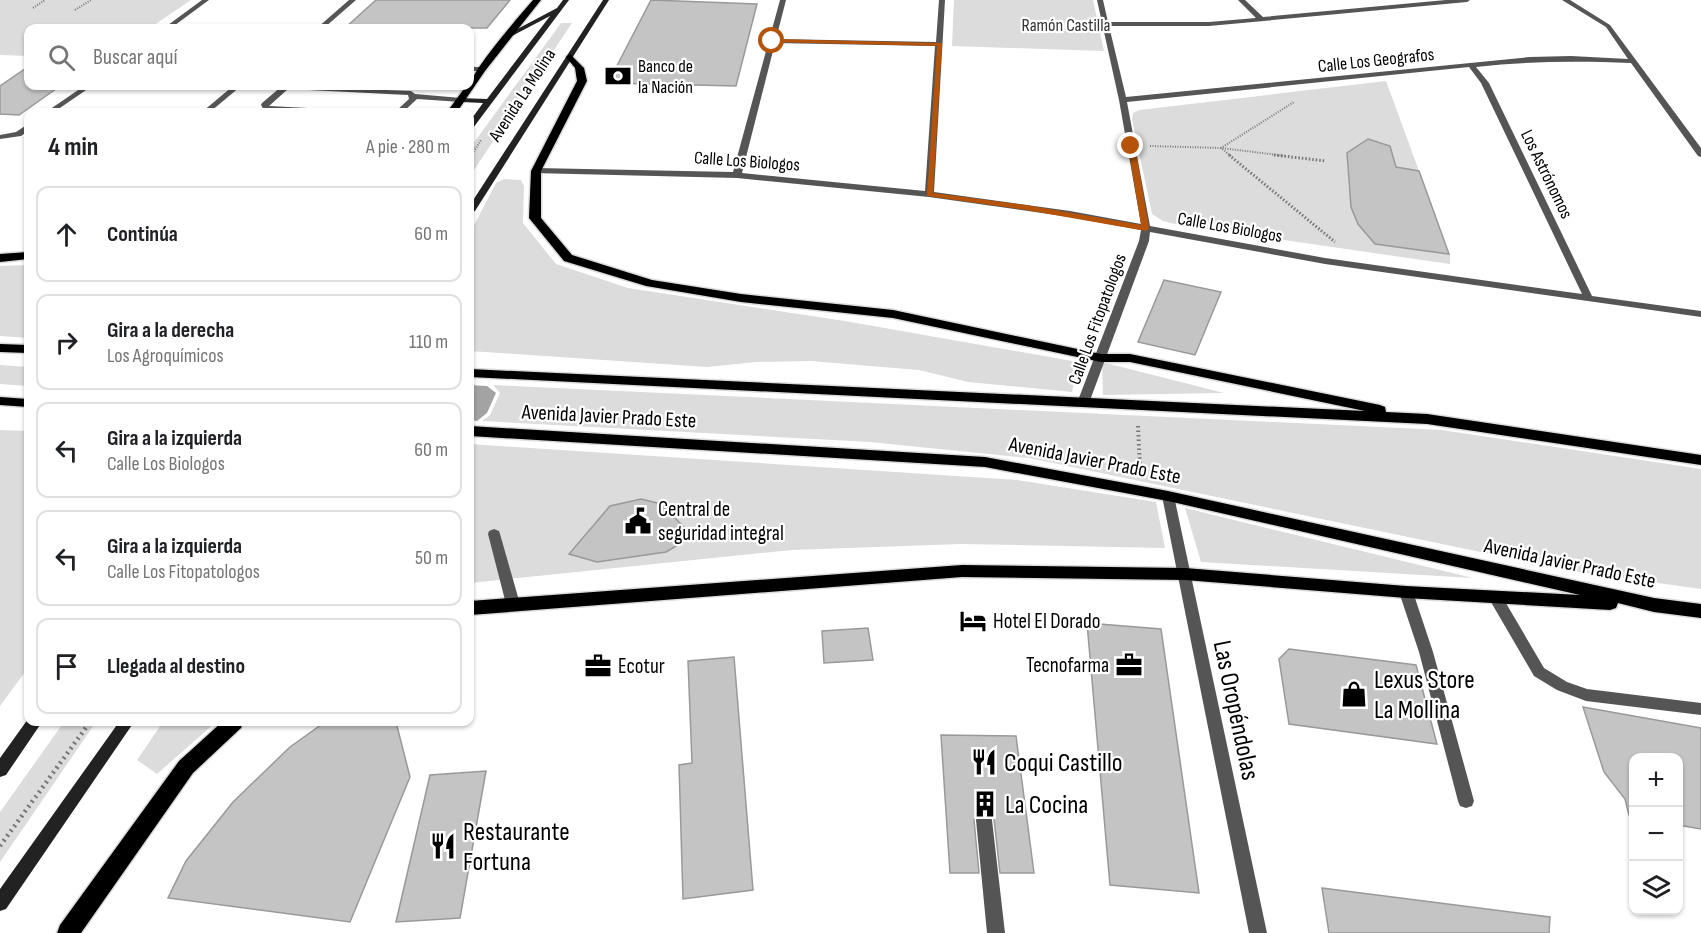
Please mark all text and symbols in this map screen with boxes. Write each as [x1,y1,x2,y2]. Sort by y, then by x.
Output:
park label: Ramón Castilla [1022,15,1111,36]
search box [24,24,474,90]
route start [758,27,784,53]
icon: search [45,41,78,74]
text: Buscar aquí [93,44,178,71]
street label: Calle Los Geografos [1317,44,1435,77]
street label: Avenida La Molina [484,45,560,146]
place label: Banco de la Nación [638,56,693,98]
bank icon: Banco de la Nación [603,61,633,91]
street label: Los Astrónomos [1516,126,1577,222]
text: 4 min [48,132,98,163]
route end [1117,132,1143,158]
text: A pie · 280 m [366,135,450,159]
street label: Calle Los Biologos [693,147,801,176]
street label: Calle Los Biologos [1176,208,1284,247]
icon: ahead [50,218,83,251]
text: Continúa [107,221,178,248]
text: 60 m [414,222,448,246]
street label: Calle Los Fitopatologos [1064,251,1131,387]
text: Gira a la derecha [107,317,234,344]
icon: right [50,326,83,359]
text: 110 m [409,330,448,354]
text: Los Agroquímicos [107,344,224,368]
street label: Avenida Javier Prado Este [520,399,697,434]
text: Gira a la izquierda [107,425,242,452]
street label: Avenida Javier Prado Este [1006,431,1183,489]
icon: left [50,434,83,467]
text: 60 m [414,438,448,462]
text: Calle Los Biologos [107,452,225,476]
place label: Central de seguridad integral [658,497,784,546]
public building icon: Central de seguridad integral [623,506,653,536]
text: Gira a la izquierda [107,533,242,560]
street label: Avenida Javier Prado Este [1481,533,1658,594]
icon: left [50,542,83,575]
text: 50 m [415,546,448,570]
text: Calle Los Fitopatologos [107,560,260,584]
hotel icon: Hotel El Dorado [958,606,988,636]
place label: Hotel El Dorado [993,609,1101,634]
street label: Las Oropéndolas [1206,638,1265,783]
icon: arrive [50,650,83,683]
office icon: Tecnofarma [1114,650,1144,680]
office icon: Ecotur [583,651,613,681]
text: Llegada al destino [107,653,245,680]
place label: Tecnofarma [1026,653,1109,678]
place label: Ecotur [618,654,665,679]
place label: Lexus Store La Mollina [1374,665,1475,726]
shop icon: Lexus Store La Mollina [1339,679,1369,709]
restaurant icon: Coqui Castillo [969,747,999,777]
place label: Coqui Castillo [1004,748,1123,779]
map controls [1629,753,1683,915]
button: + [1629,753,1683,807]
building icon: La Cocina [970,789,1000,819]
place label: La Cocina [1005,790,1088,821]
button: − [1629,807,1683,861]
place label: Restaurante Fortuna [463,817,570,878]
restaurant icon: Restaurante Fortuna [428,831,458,861]
button: layers [1629,861,1683,915]

